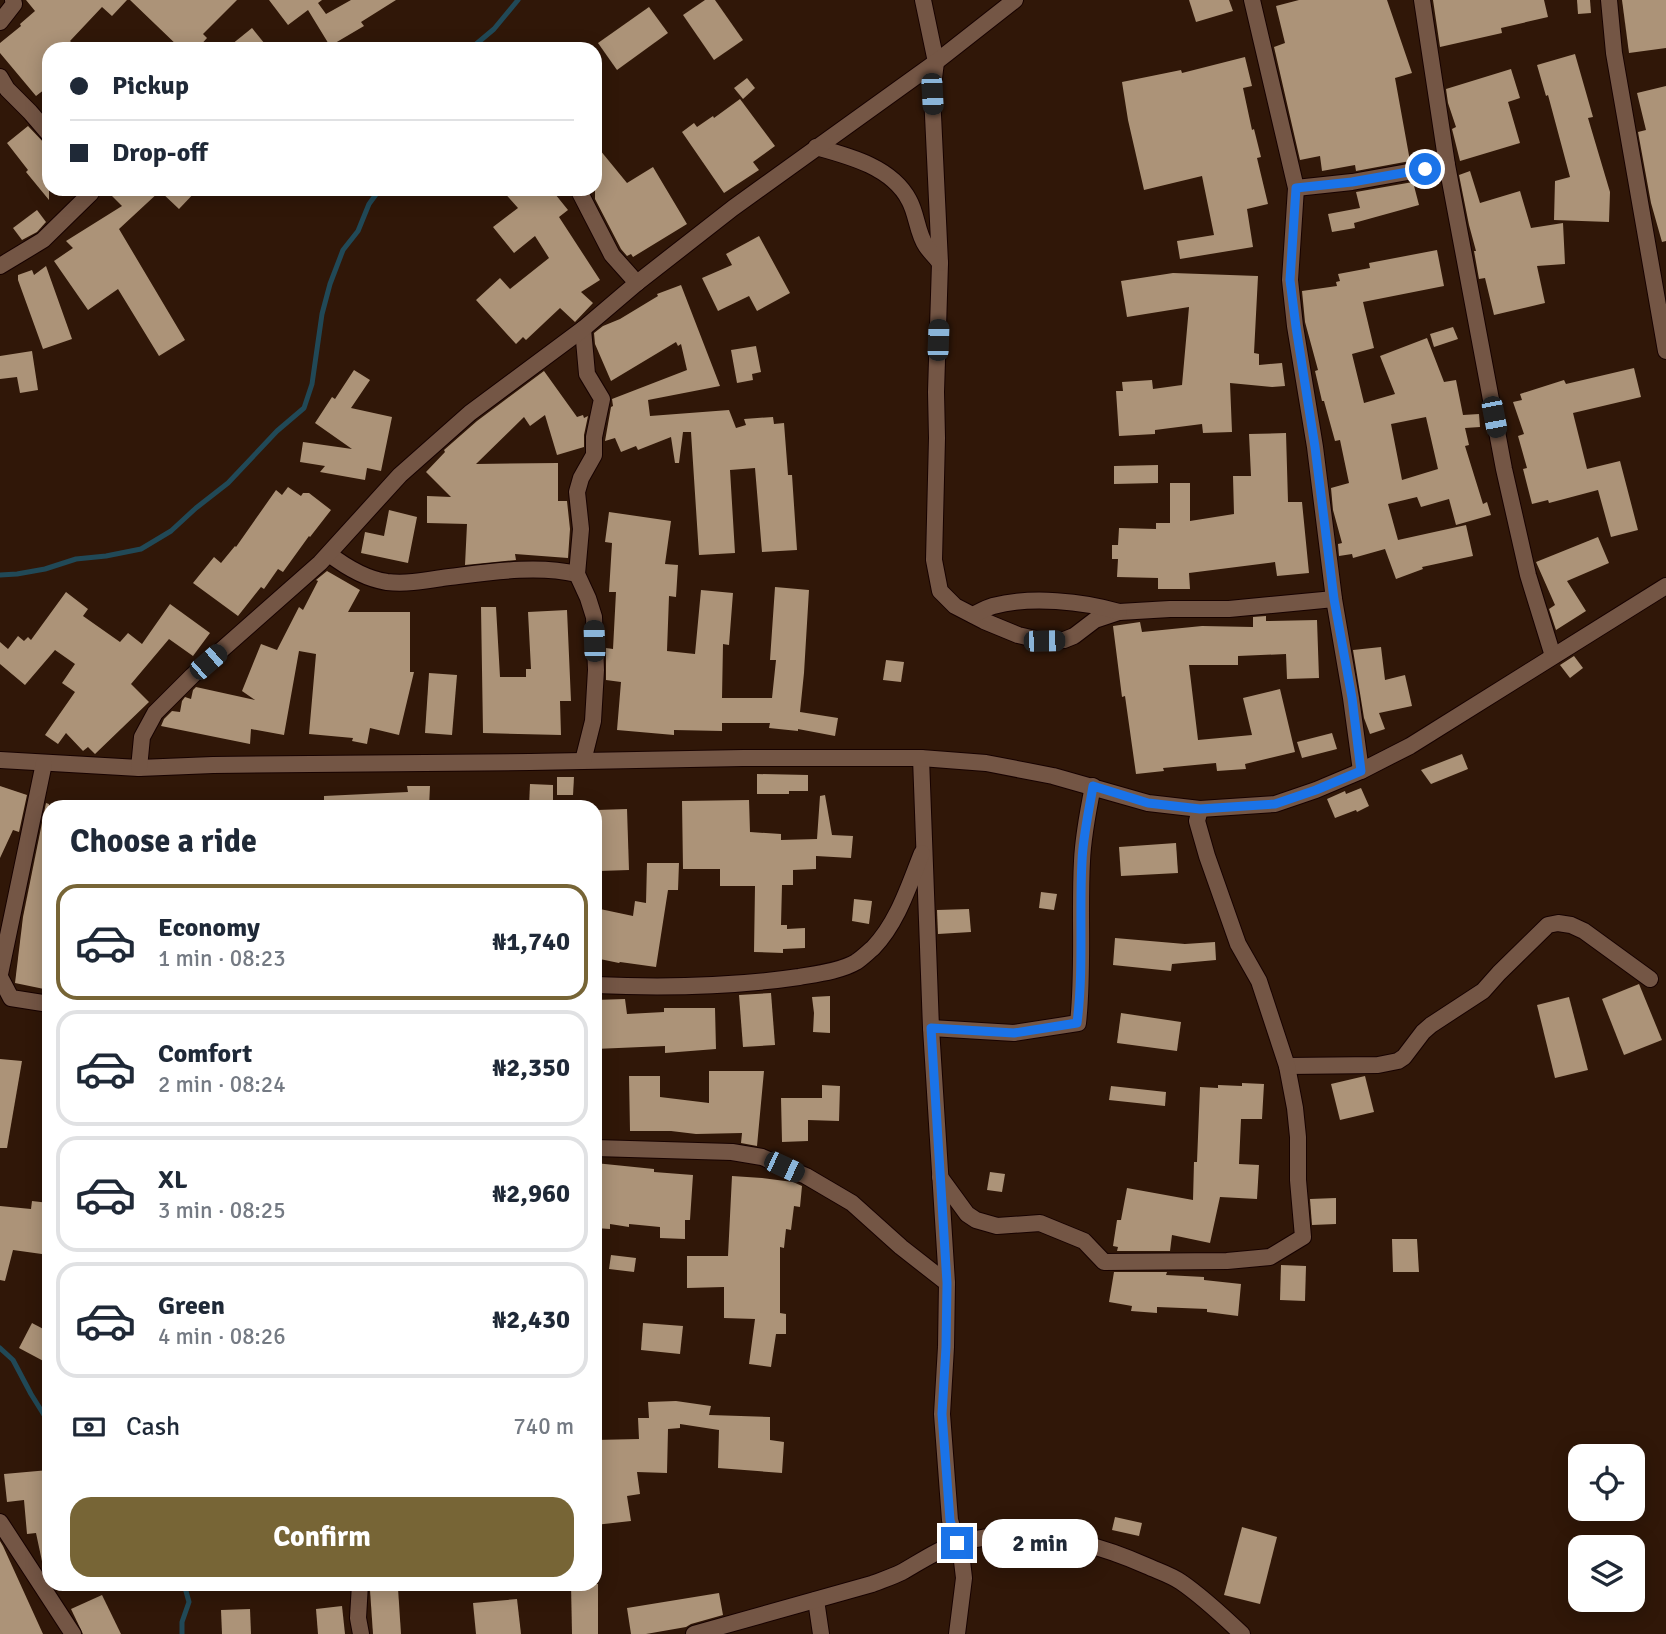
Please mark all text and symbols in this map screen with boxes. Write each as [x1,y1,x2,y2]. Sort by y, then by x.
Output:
text: Pickup [112,70,189,102]
car [921,72,944,116]
text: Drop-off [112,137,208,169]
route start [1409,153,1441,185]
car [927,319,950,361]
car [1480,394,1509,440]
car [583,620,606,662]
car [1023,630,1066,652]
car [186,640,231,684]
text: Choose a ride [70,822,257,861]
icon: car [74,911,137,974]
text: Economy [158,912,260,944]
text: ₦1,740 [492,926,570,958]
text: 1 min · 08:23 [158,944,286,973]
icon: car [74,1037,137,1100]
text: Comfort [158,1038,252,1070]
text: ₦2,350 [492,1052,570,1084]
text: 2 min · 08:24 [158,1070,286,1099]
car [761,1149,808,1185]
icon: car [74,1163,137,1226]
text: XL [158,1164,188,1196]
text: ₦2,960 [492,1178,570,1210]
text: 3 min · 08:25 [158,1196,286,1225]
icon: car [74,1289,137,1352]
text: Green [158,1290,225,1322]
text: ₦2,430 [492,1304,570,1336]
text: 4 min · 08:26 [158,1322,286,1351]
icon: cash [70,1408,108,1446]
text: Cash [126,1411,180,1443]
text: 740 m [513,1412,574,1441]
map controls [1568,1444,1645,1612]
button: locate [1568,1444,1645,1521]
button: Confirm [70,1497,574,1577]
callout: 2 min [982,1518,1097,1568]
route end [941,1527,973,1559]
text: 2 min [1012,1529,1068,1558]
button: layers [1568,1535,1645,1612]

